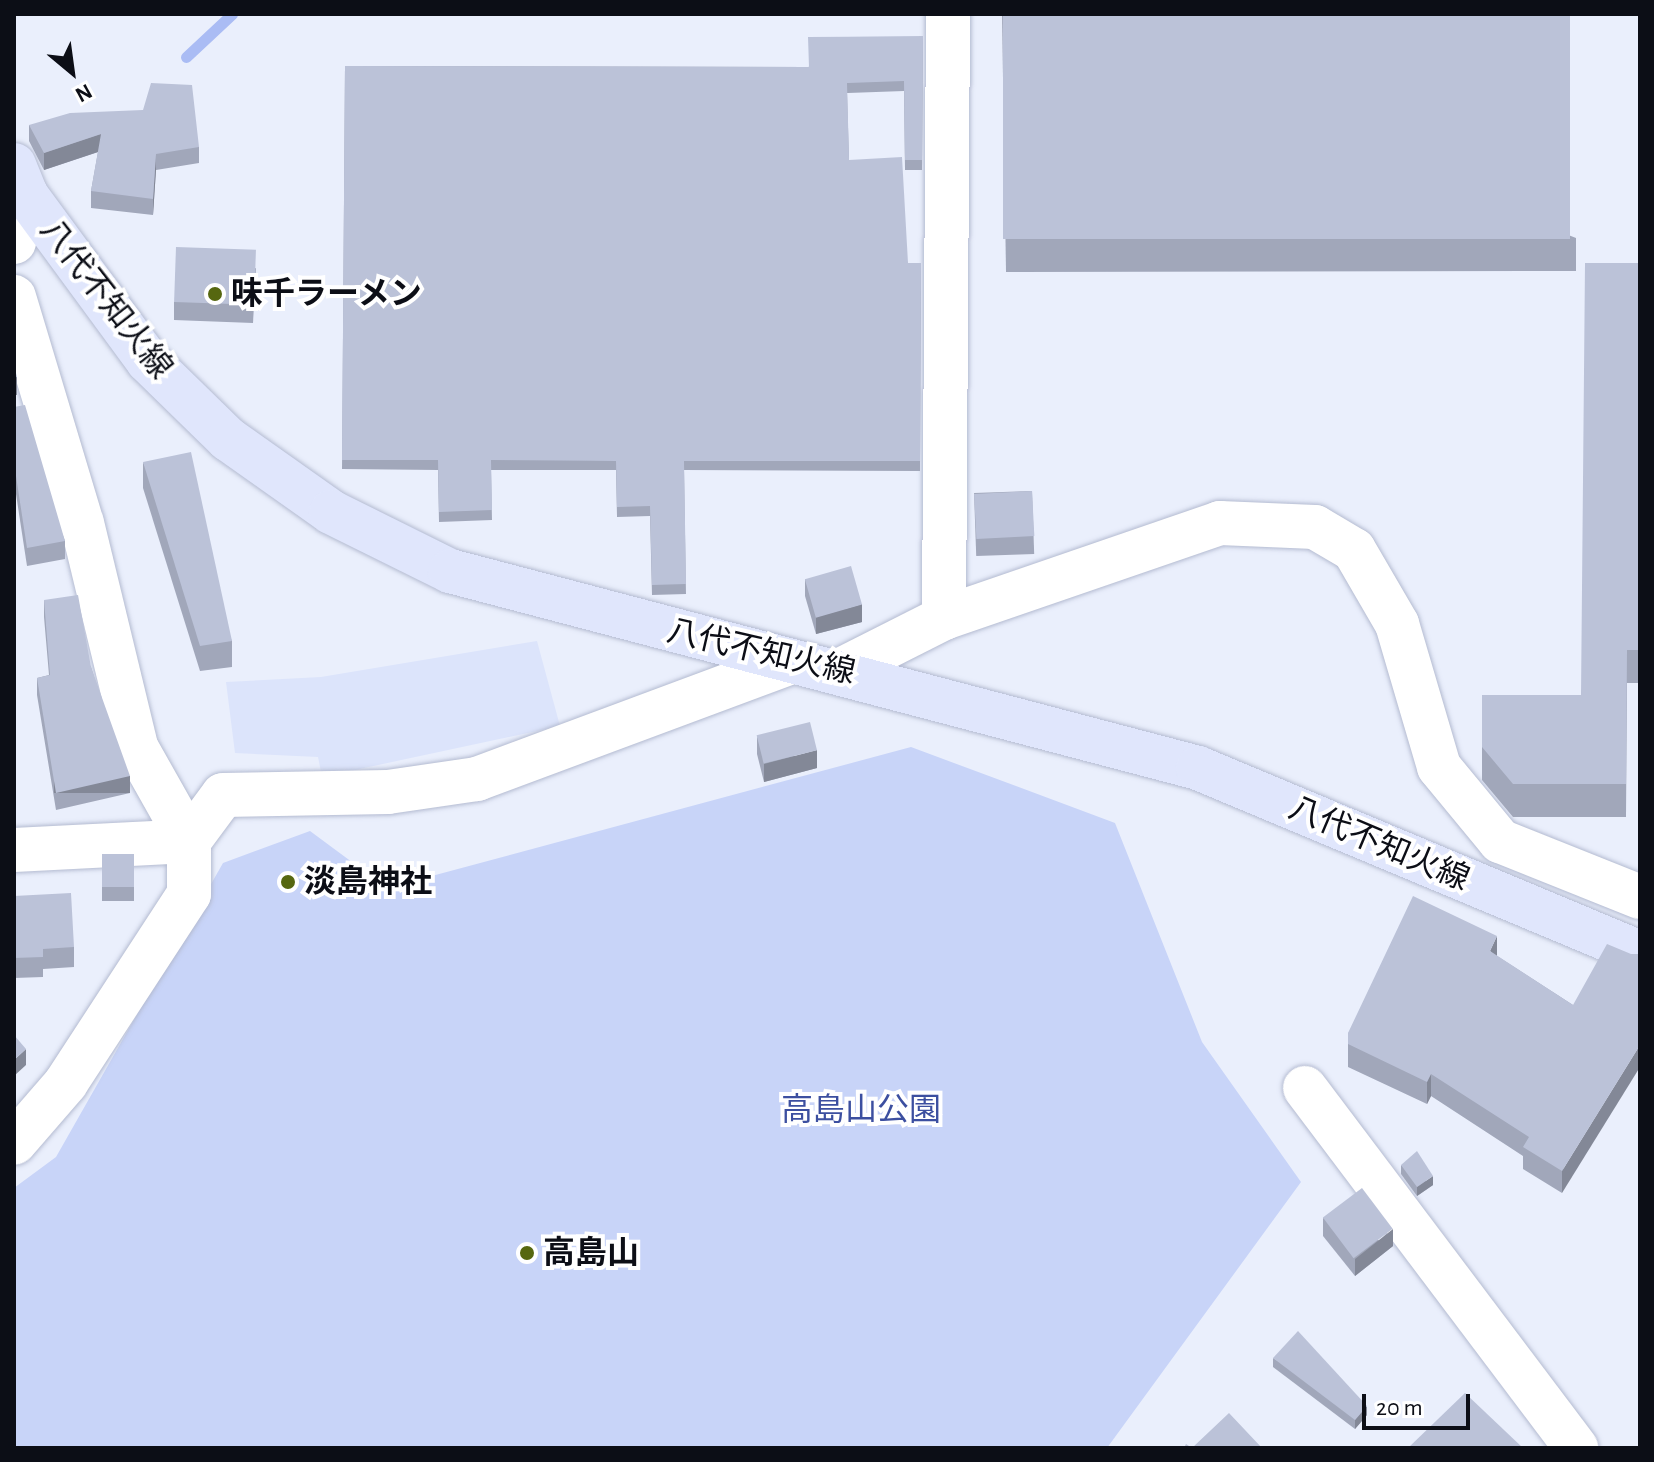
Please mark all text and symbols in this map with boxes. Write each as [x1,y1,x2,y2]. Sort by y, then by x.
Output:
north arrow [32,32,112,112]
text: N [72,80,96,106]
street label: 八代不知火線 [32,212,180,386]
place label: 味千ラーメン [231,275,423,313]
marker: 味千ラーメン [206,285,224,303]
street label: 八代不知火線 [663,612,859,692]
street label: 八代不知火線 [1283,789,1475,899]
place label: 淡島神社 [304,863,432,901]
marker: 淡島神社 [279,873,297,891]
park label: 高島山公園 [781,1091,941,1129]
place label: 高島山 [543,1234,639,1272]
marker: 高島山 [518,1244,536,1262]
scale bar [1366,1378,1474,1428]
text: 20 m [1376,1396,1423,1420]

